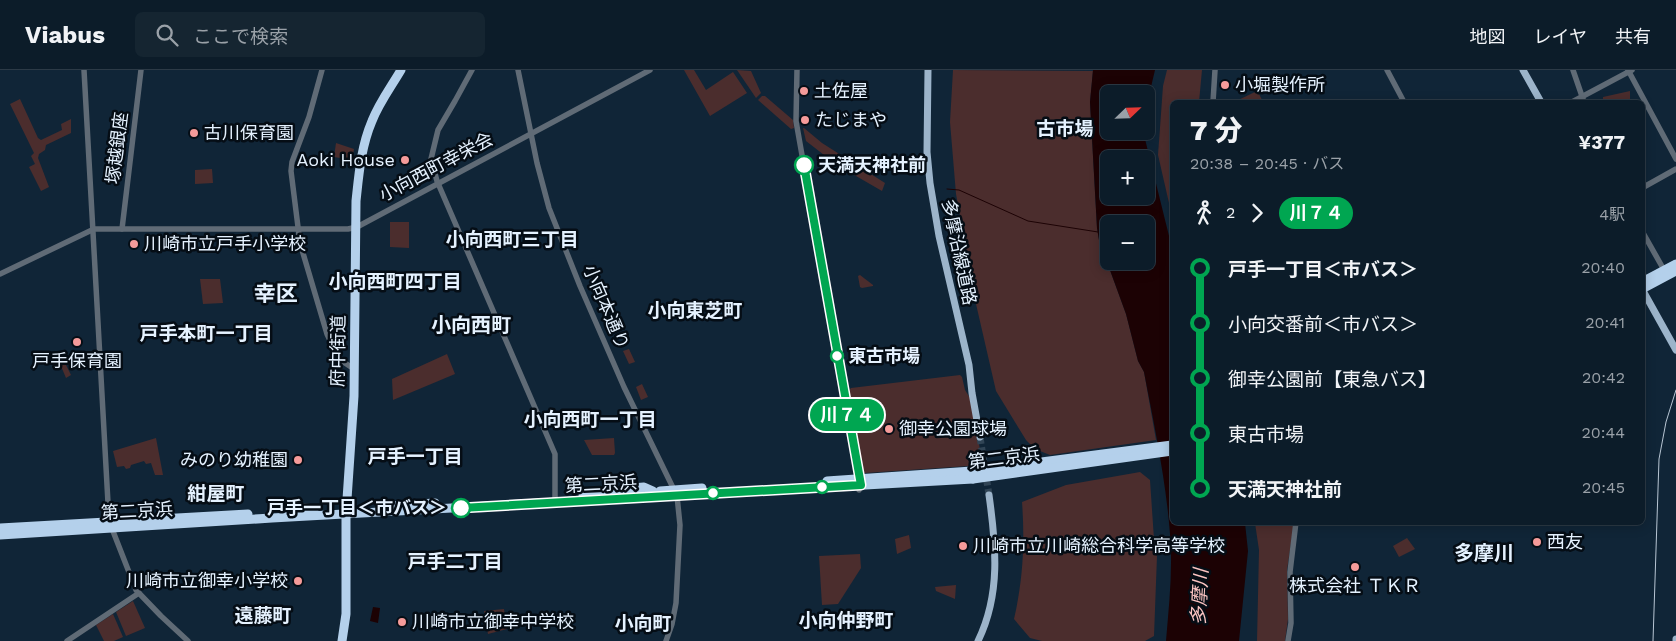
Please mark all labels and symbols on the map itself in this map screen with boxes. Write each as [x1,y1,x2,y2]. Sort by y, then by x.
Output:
place label: 小堀製作所 [1235,74,1325,95]
marker: 小堀製作所 [1219,79,1231,91]
place label: 土佐屋 [814,80,868,101]
marker: 土佐屋 [798,85,810,97]
north arrow [1100,85,1155,140]
place label: たじまや [815,109,887,130]
street label: 塚越銀座 [102,111,131,185]
marker: たじまや [799,114,811,126]
district label: 古市場 [1036,117,1094,140]
place label: 古川保育園 [204,122,294,143]
marker: 古川保育園 [188,127,200,139]
street label: 小向西町幸栄会 [375,128,496,205]
place label: Aoki House [297,149,395,170]
marker: Aoki House [399,154,411,166]
place label: 天満天神社前 [818,154,926,175]
marker: 天満天神社前 [794,155,814,175]
street label: 多摩沿線道路 [938,197,981,307]
district label: 小向西町三丁目 [445,228,579,251]
place label: 川崎市立戸手小学校 [144,233,306,254]
marker: 川崎市立戸手小学校 [128,238,140,250]
street label: 小向本通り [579,261,634,352]
district label: 小向西町四丁目 [328,270,462,293]
district label: 幸区 [254,281,298,306]
district label: 小向東芝町 [647,299,743,322]
district label: 小向西町 [431,313,511,337]
street label: 府中街道 [326,315,349,387]
district label: 戸手本町一丁目 [139,322,273,345]
marker: 戸手保育園 [71,336,83,348]
place label: 東古市場 [848,345,920,366]
marker: 東古市場 [830,349,844,363]
place label: 戸手保育園 [32,350,122,371]
line badge: 川７４ [818,399,876,431]
district label: 小向西町一丁目 [523,408,657,431]
place label: 御幸公園球場 [899,418,1007,439]
marker: 御幸公園球場 [883,423,895,435]
street label: 第二京浜 [967,443,1041,472]
district label: 戸手一丁目 [367,445,463,468]
place label: みのり幼稚園 [180,449,288,470]
marker: みのり幼稚園 [292,454,304,466]
street label: 第二京浜 [564,471,637,496]
unlabelled marker [815,480,829,494]
district label: 紺屋町 [187,482,245,505]
unlabelled marker [706,486,720,500]
place label: 戸手一丁目＜市バス＞ [267,497,447,518]
street label: 第二京浜 [100,498,173,523]
marker: 戸手一丁目＜市バス＞ [451,498,471,518]
place label: 西友 [1547,531,1583,552]
place label: 川崎市立川崎総合科学高等学校 [973,535,1225,556]
marker: 西友 [1531,536,1543,548]
marker: 川崎市立川崎総合科学高等学校 [957,540,969,552]
district label: 多摩川 [1454,541,1514,565]
district label: 戸手二丁目 [407,550,503,573]
marker: 株式会社 ＴＫＲ [1349,561,1361,573]
water label: 多摩川 [1187,566,1213,626]
place label: 川崎市立御幸小学校 [126,570,288,591]
marker: 川崎市立御幸小学校 [292,575,304,587]
place label: 株式会社 ＴＫＲ [1289,575,1421,596]
district label: 遠藤町 [234,604,292,627]
district label: 小向仲野町 [798,609,894,632]
place label: 川崎市立御幸中学校 [412,611,574,632]
district label: 小向町 [614,612,672,635]
marker: 川崎市立御幸中学校 [396,616,408,628]

